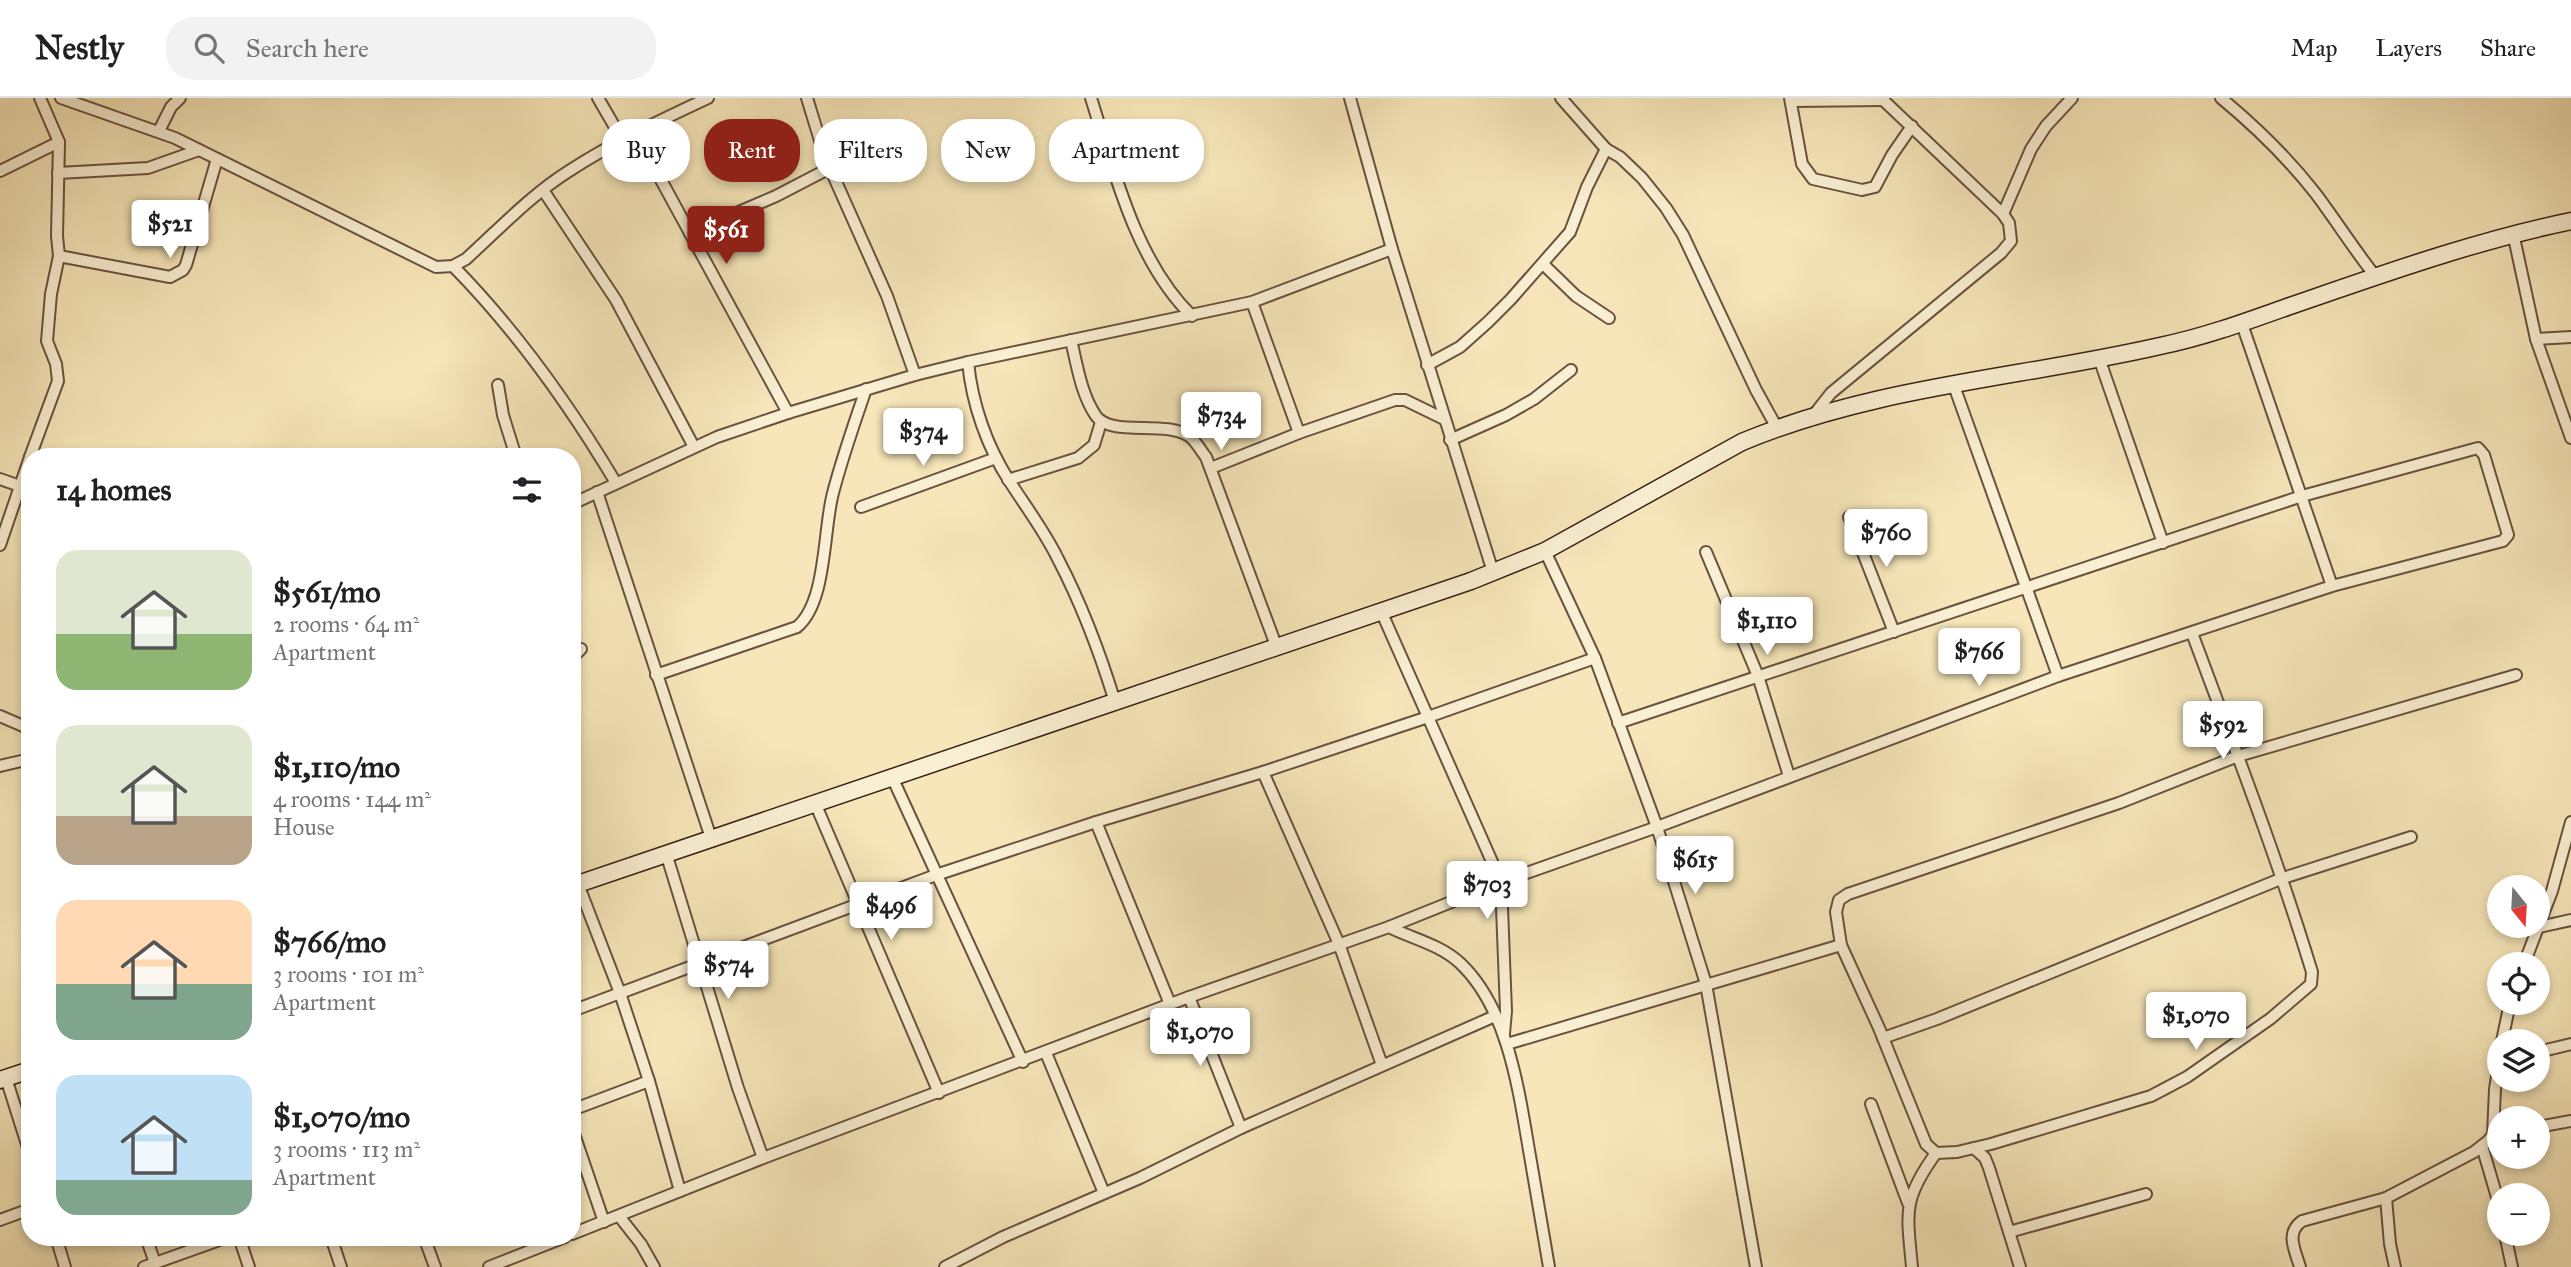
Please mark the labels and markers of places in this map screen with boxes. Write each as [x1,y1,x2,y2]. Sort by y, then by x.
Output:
pin: $521 [129,200,211,260]
pin: $561 [685,206,767,266]
pin: $734 [1180,392,1262,452]
pin: $374 [882,408,964,468]
pin: $760 [1845,510,1927,569]
pin: $1,110 [1710,598,1824,657]
pin: $766 [1938,628,2020,688]
pin: $592 [2182,702,2264,761]
pin: $615 [1654,836,1736,896]
pin: $703 [1446,862,1528,921]
pin: $496 [850,882,932,942]
pin: $574 [687,942,769,1001]
pin: $1,070 [2139,992,2253,1052]
pin: $1,070 [1143,1009,1257,1068]

